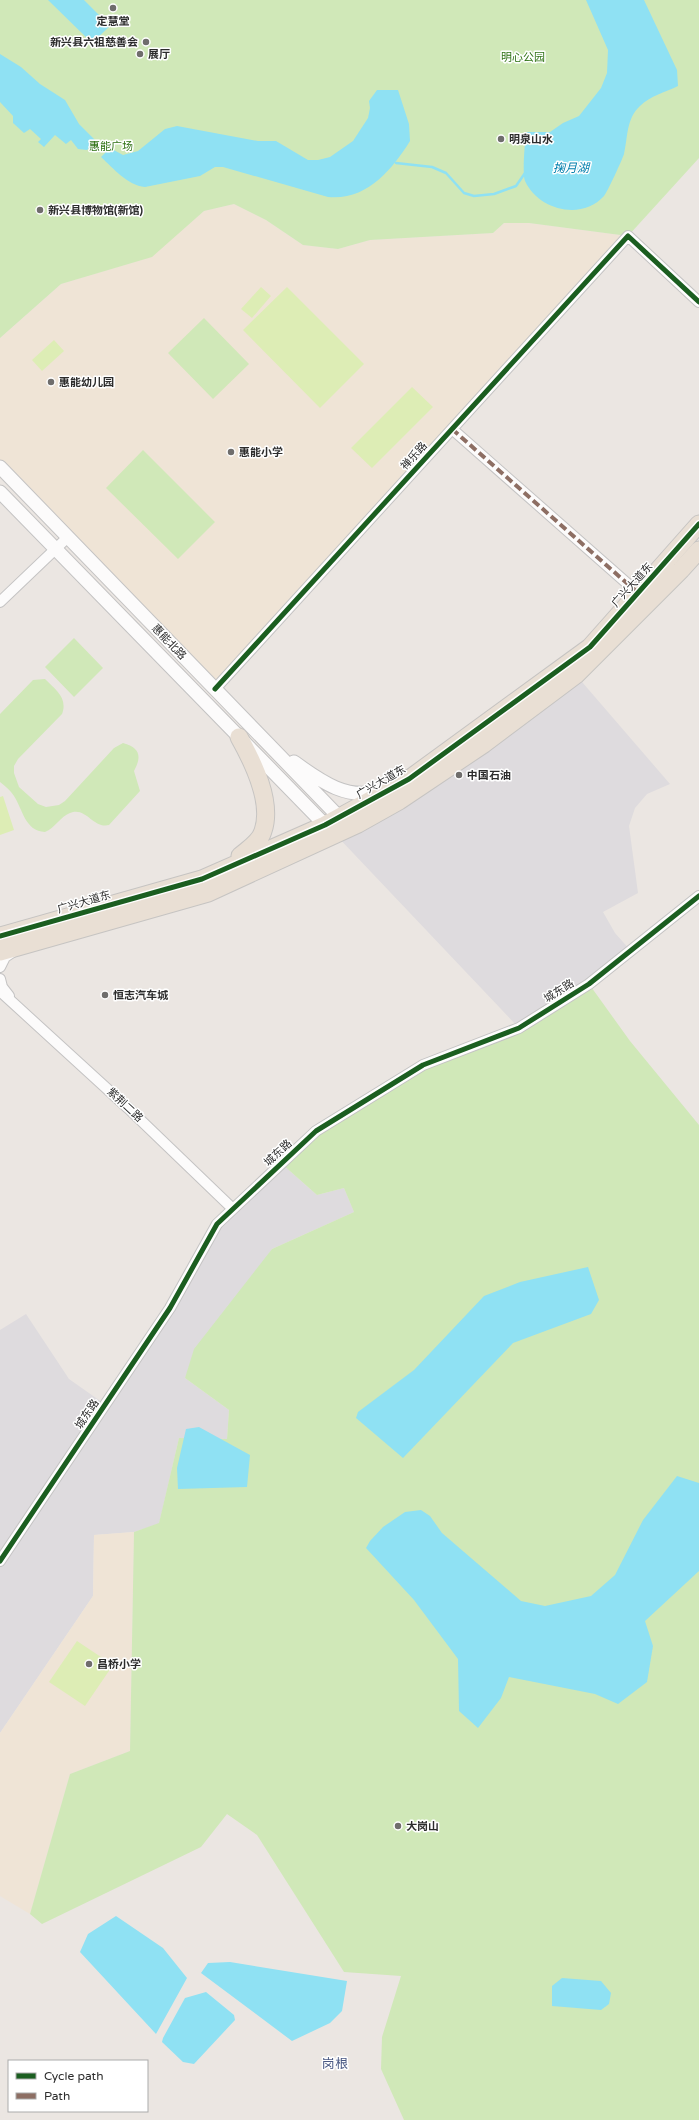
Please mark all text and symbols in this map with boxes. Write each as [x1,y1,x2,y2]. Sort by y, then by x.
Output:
marker: 定慧堂 [108,3,118,13]
place label: 定慧堂 [97,15,130,28]
place label: 新兴县六祖慈善会 [50,36,138,49]
marker: 新兴县六祖慈善会 [141,37,151,47]
place label: 展厅 [148,48,170,61]
marker: 展厅 [135,49,145,59]
park label: 明心公园 [501,51,545,64]
place label: 明泉山水 [509,133,553,146]
marker: 明泉山水 [496,134,506,144]
park label: 惠能广场 [89,140,133,153]
water label: 掬月湖 [553,161,591,175]
place label: 新兴县博物馆(新馆) [48,204,143,217]
marker: 新兴县博物馆(新馆) [35,205,45,215]
place label: 惠能幼儿园 [59,376,114,389]
marker: 惠能幼儿园 [46,377,56,387]
street label: 禅乐路 [398,439,430,473]
place label: 惠能小学 [239,446,283,459]
marker: 惠能小学 [226,447,236,457]
street label: 广兴大道东 [609,560,655,610]
street label: 惠能北路 [149,622,189,662]
street label: 广兴大道东 [354,763,408,801]
place label: 中国石油 [467,769,511,782]
marker: 中国石油 [454,770,464,780]
street label: 广兴大道东 [56,888,112,916]
street label: 城东路 [542,977,576,1005]
place label: 恒志汽车城 [113,989,169,1002]
marker: 恒志汽车城 [100,990,110,1000]
street label: 紫荆二路 [104,1085,146,1125]
street label: 城东路 [261,1137,295,1169]
street label: 城东路 [72,1397,102,1431]
place label: 昌桥小学 [97,1658,141,1671]
marker: 昌桥小学 [84,1659,94,1669]
place label: 大岗山 [406,1820,439,1833]
marker: 大岗山 [393,1821,403,1831]
district label: 岗根 [322,2056,348,2072]
legend [8,2060,148,2112]
text: Cycle path [44,2069,103,2083]
text: Path [44,2089,70,2103]

